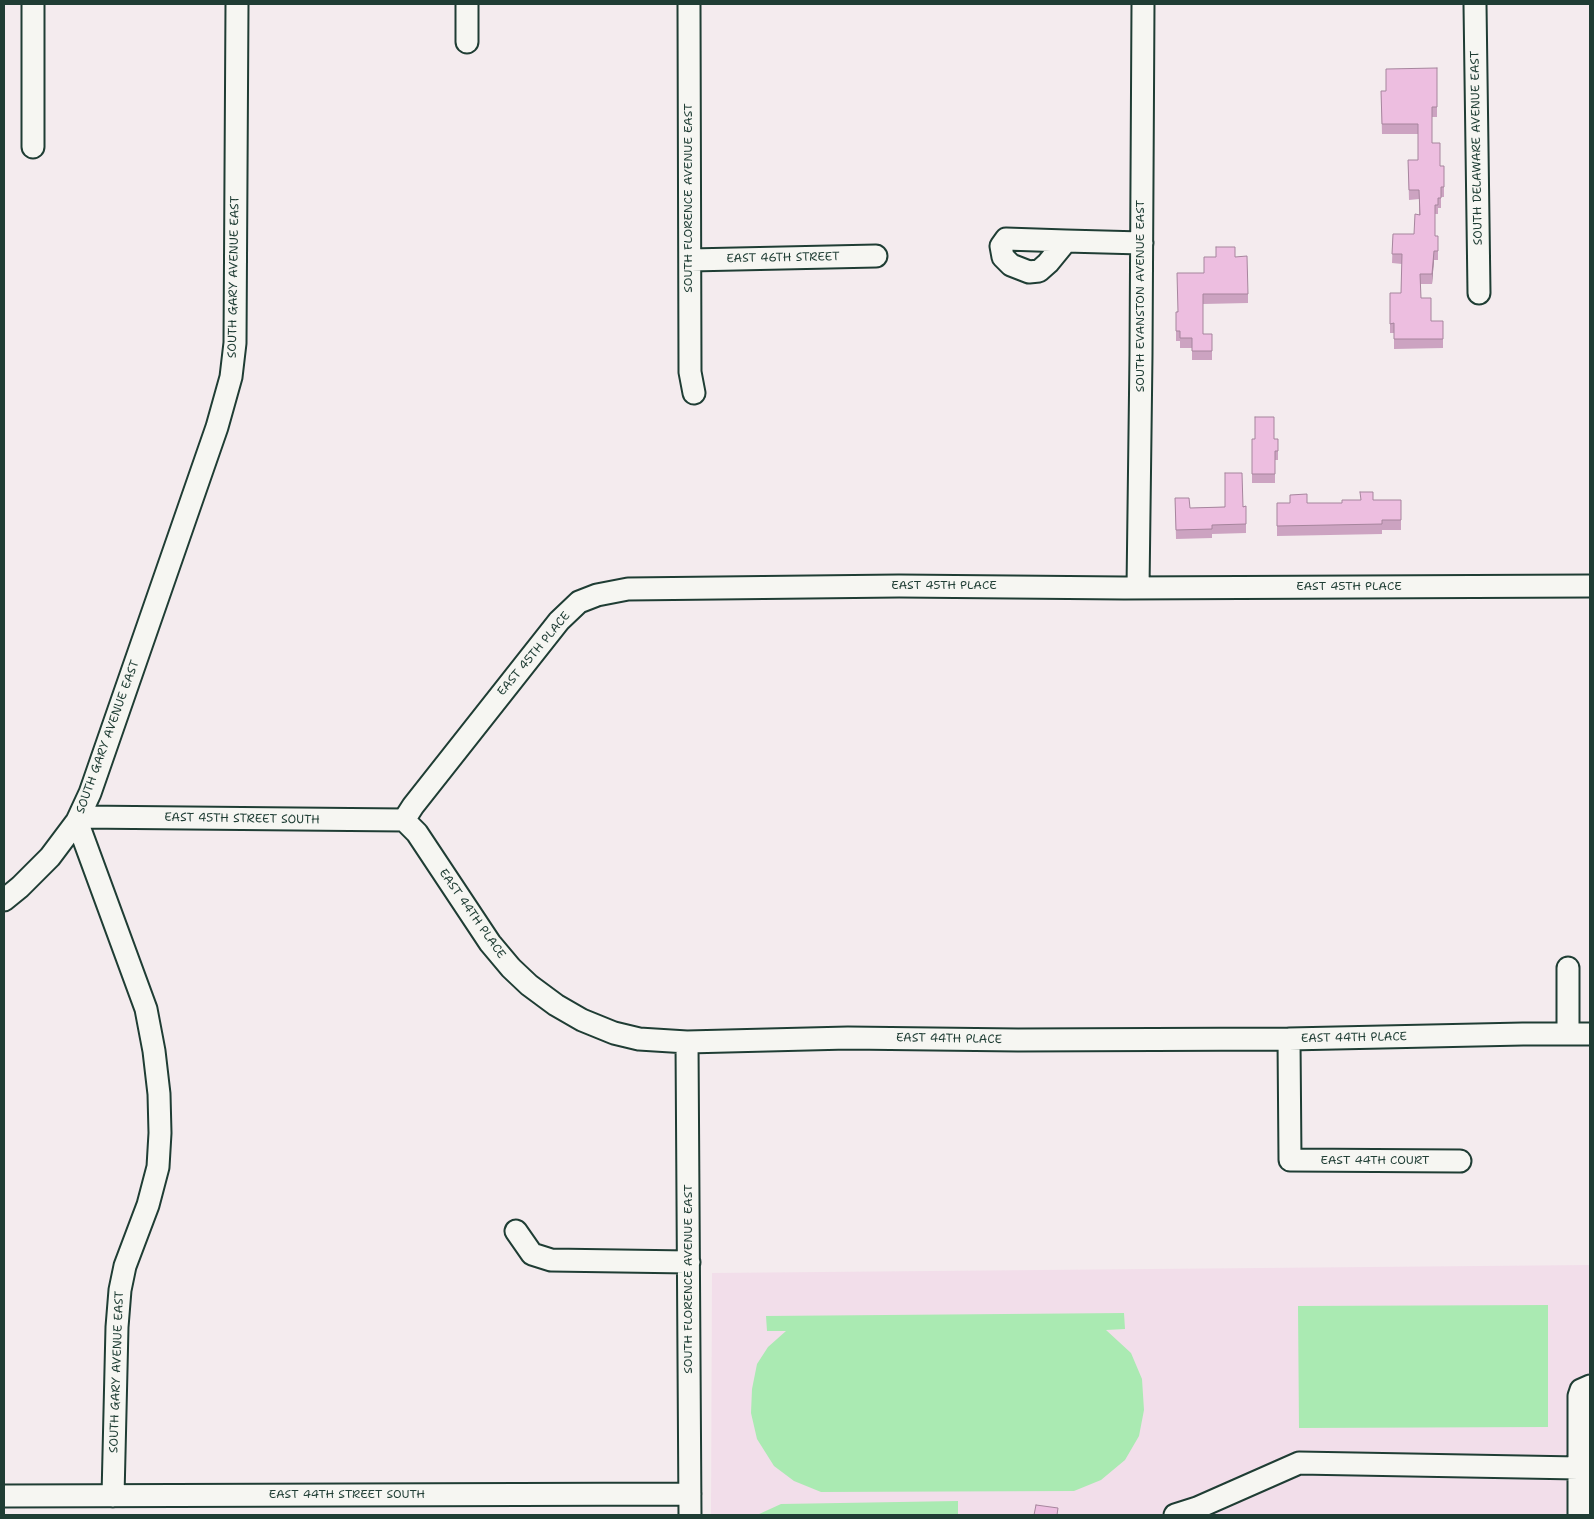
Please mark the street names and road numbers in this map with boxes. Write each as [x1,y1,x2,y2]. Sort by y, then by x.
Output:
street label: SOUTH DELAWARE AVENUE EAST [1468,51,1486,245]
street label: SOUTH FLORENCE AVENUE EAST [682,103,696,293]
street label: SOUTH GARY AVENUE EAST [225,196,243,358]
street label: SOUTH EVANSTON AVENUE EAST [1134,200,1148,392]
street label: EAST 46TH STREET [726,250,840,266]
street label: EAST 45TH PLACE [891,579,997,593]
street label: EAST 45TH PLACE [1296,580,1402,594]
street label: EAST 45TH PLACE [495,609,573,699]
street label: SOUTH GARY AVENUE EAST [73,658,143,816]
street label: EAST 45TH STREET SOUTH [164,810,320,828]
street label: EAST 44TH PLACE [436,866,508,962]
street label: EAST 44TH PLACE [1301,1030,1407,1046]
street label: EAST 44TH PLACE [896,1031,1002,1047]
street label: EAST 44TH COURT [1321,1154,1429,1168]
street label: SOUTH FLORENCE AVENUE EAST [682,1184,696,1374]
street label: SOUTH GARY AVENUE EAST [107,1291,127,1453]
street label: EAST 44TH STREET SOUTH [269,1488,425,1502]

